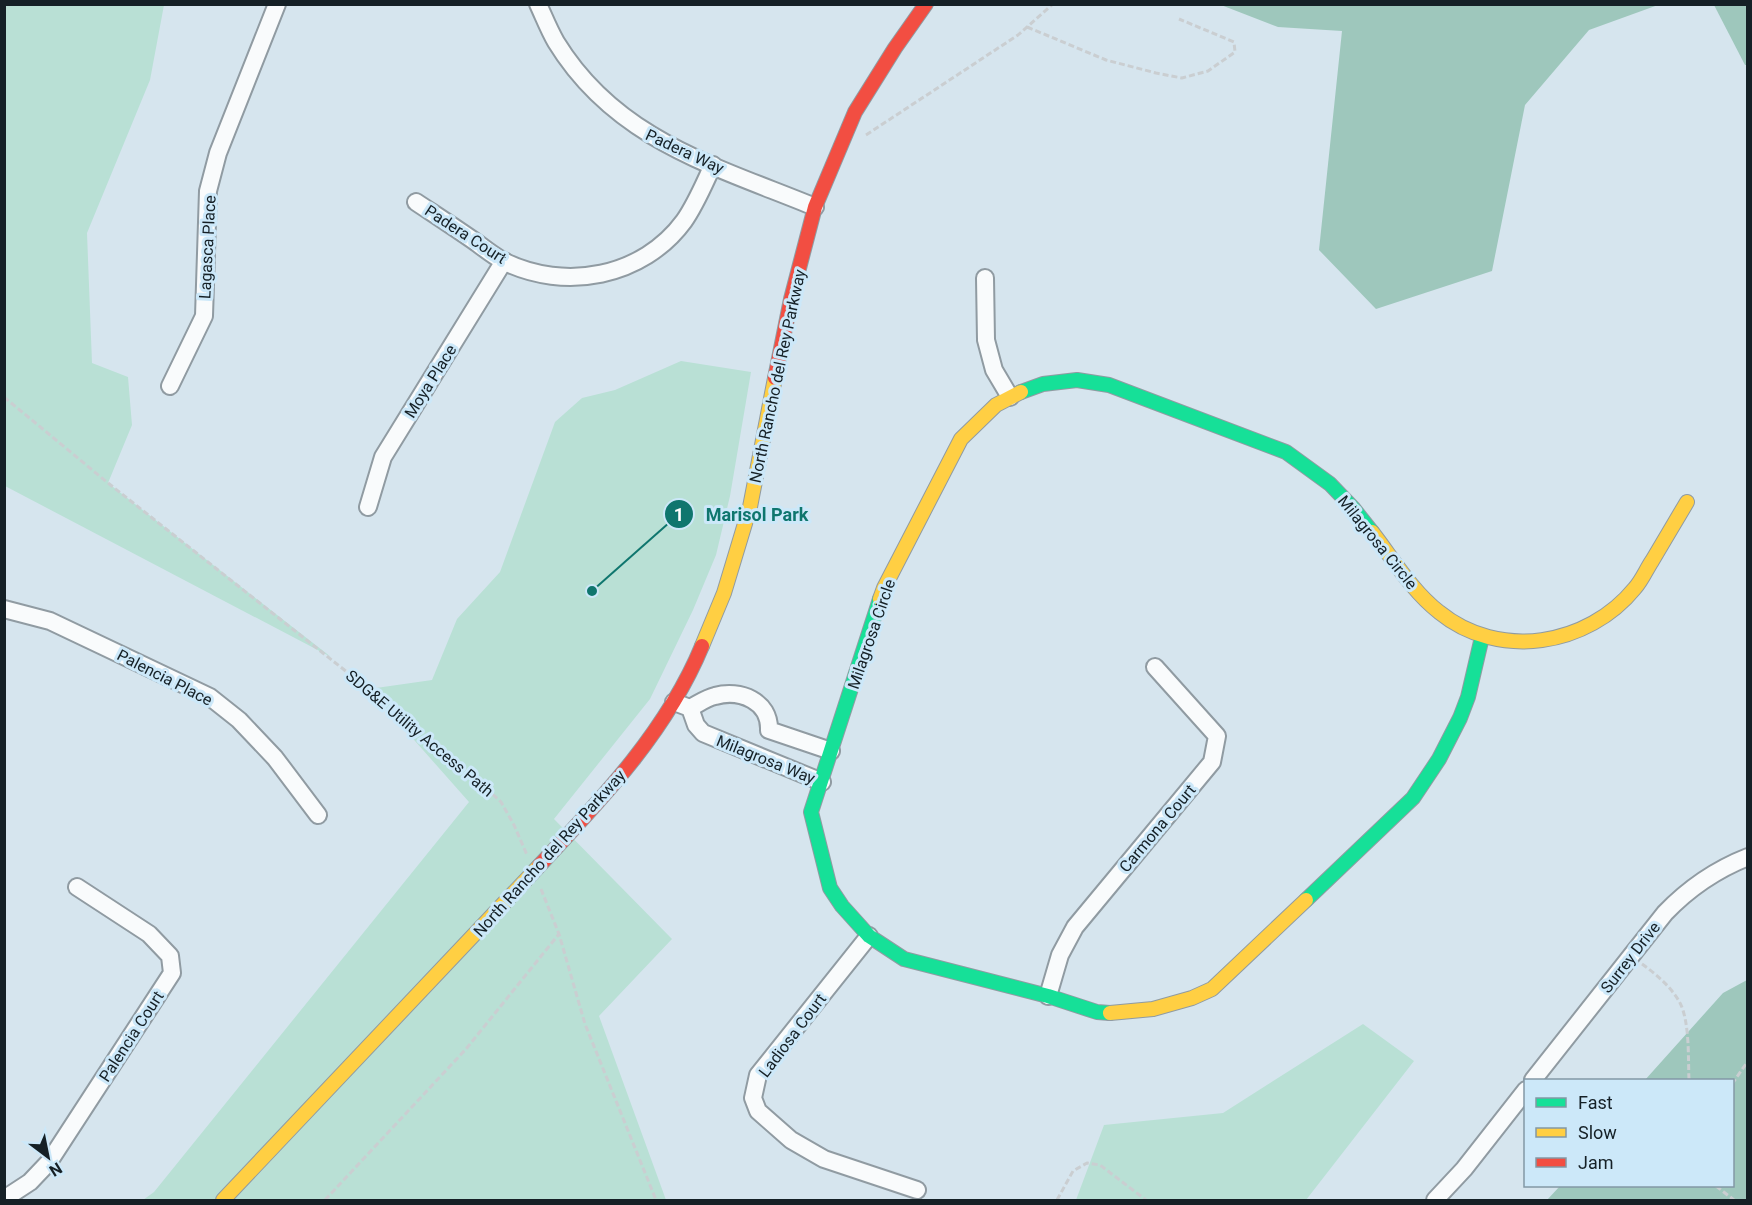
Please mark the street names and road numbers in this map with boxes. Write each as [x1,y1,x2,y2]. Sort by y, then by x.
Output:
street label: Padera Way [643,125,727,178]
street label: Lagasca Place [195,195,220,299]
street label: Padera Court [421,201,510,268]
street label: North Rancho del Rey Parkway [746,267,809,485]
street label: Moya Place [400,341,460,421]
street label: Milagrosa Circle [1334,492,1421,593]
street label: Milagrosa Circle [844,577,899,692]
street label: Palencia Place [114,645,216,710]
street label: SDG&E Utility Access Path [342,666,497,801]
street label: Milagrosa Way [714,731,818,788]
street label: North Rancho del Rey Parkway [470,766,630,941]
street label: Carmona Court [1115,781,1200,876]
street label: Surrey Drive [1597,918,1664,997]
street label: Palencia Court [95,987,168,1085]
street label: Ladiosa Court [755,990,830,1081]

